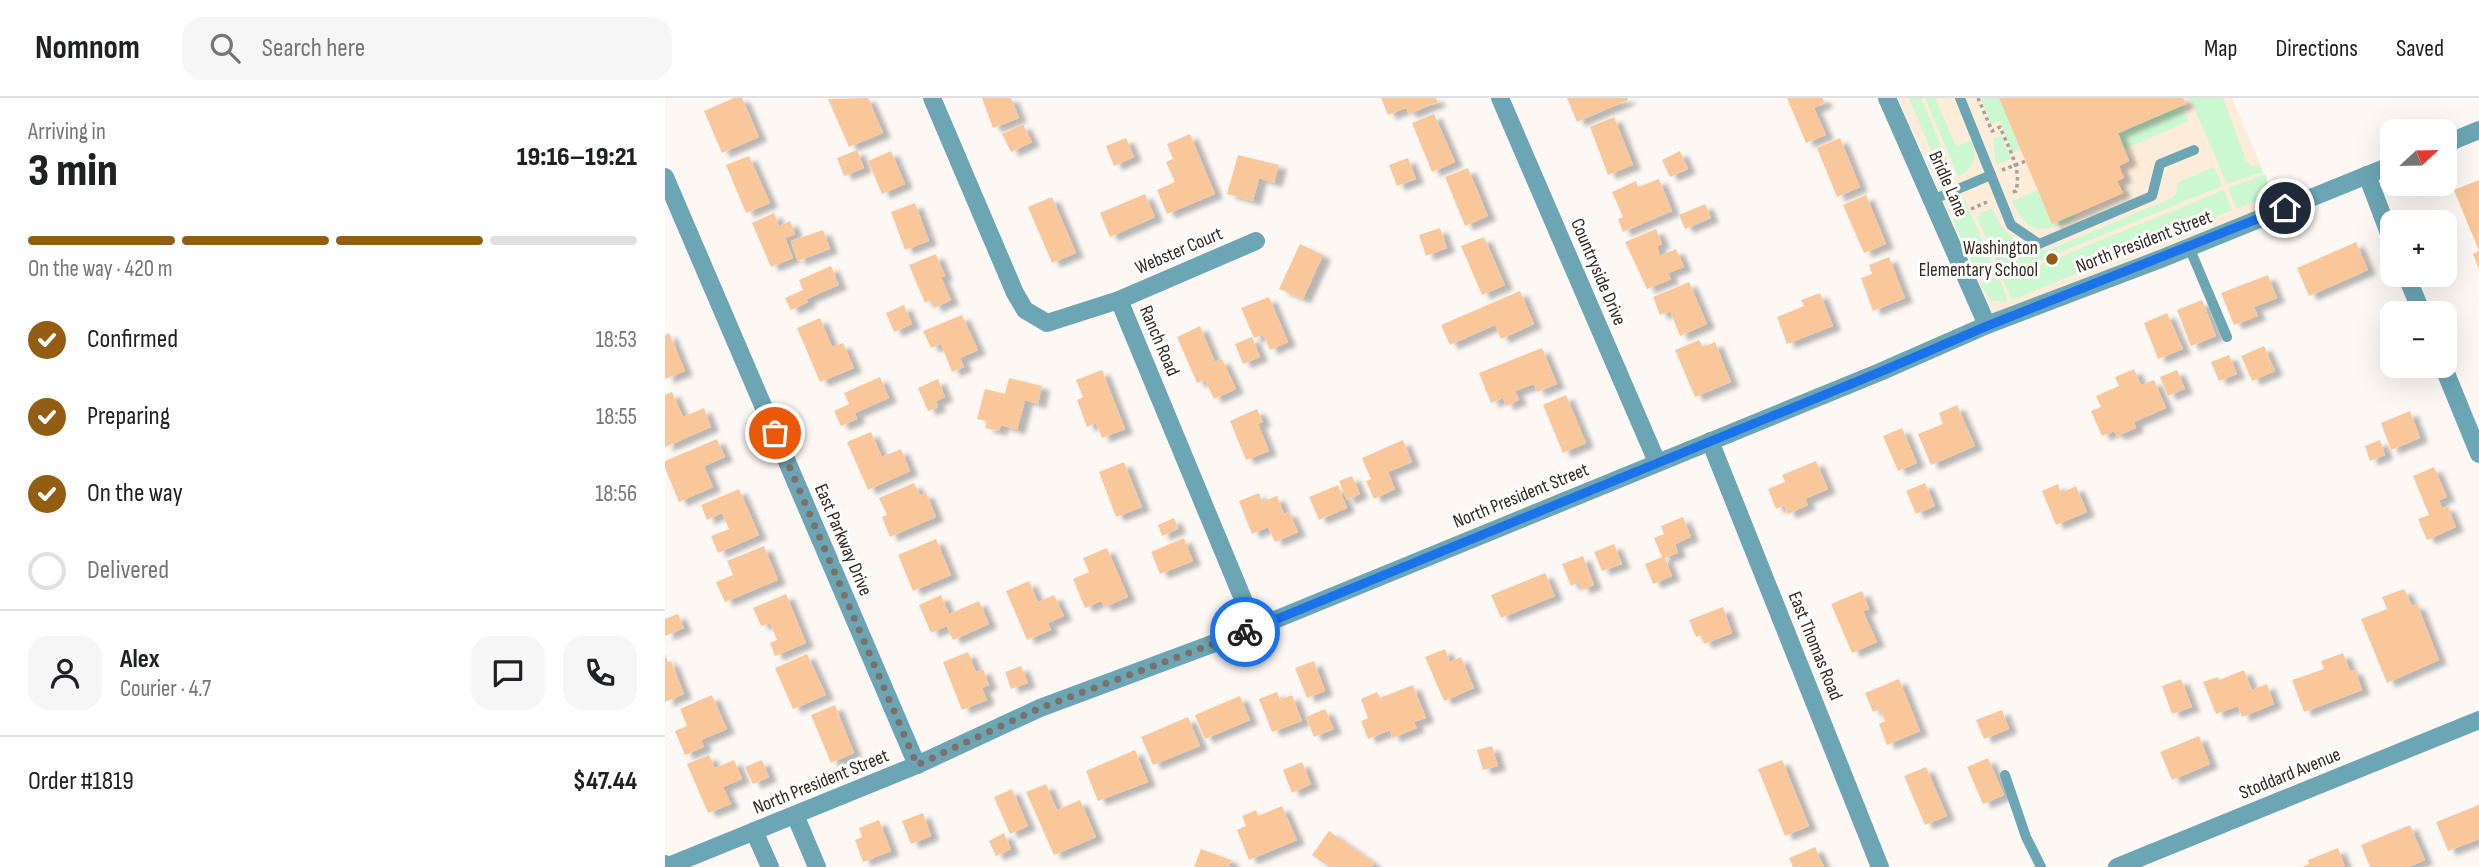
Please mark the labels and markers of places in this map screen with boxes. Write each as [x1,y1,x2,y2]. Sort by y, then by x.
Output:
pin [2255,178,2315,238]
place label: Washington Elementary School [1919,237,2038,282]
marker: Washington Elementary School [2044,251,2060,267]
pin [745,403,805,463]

